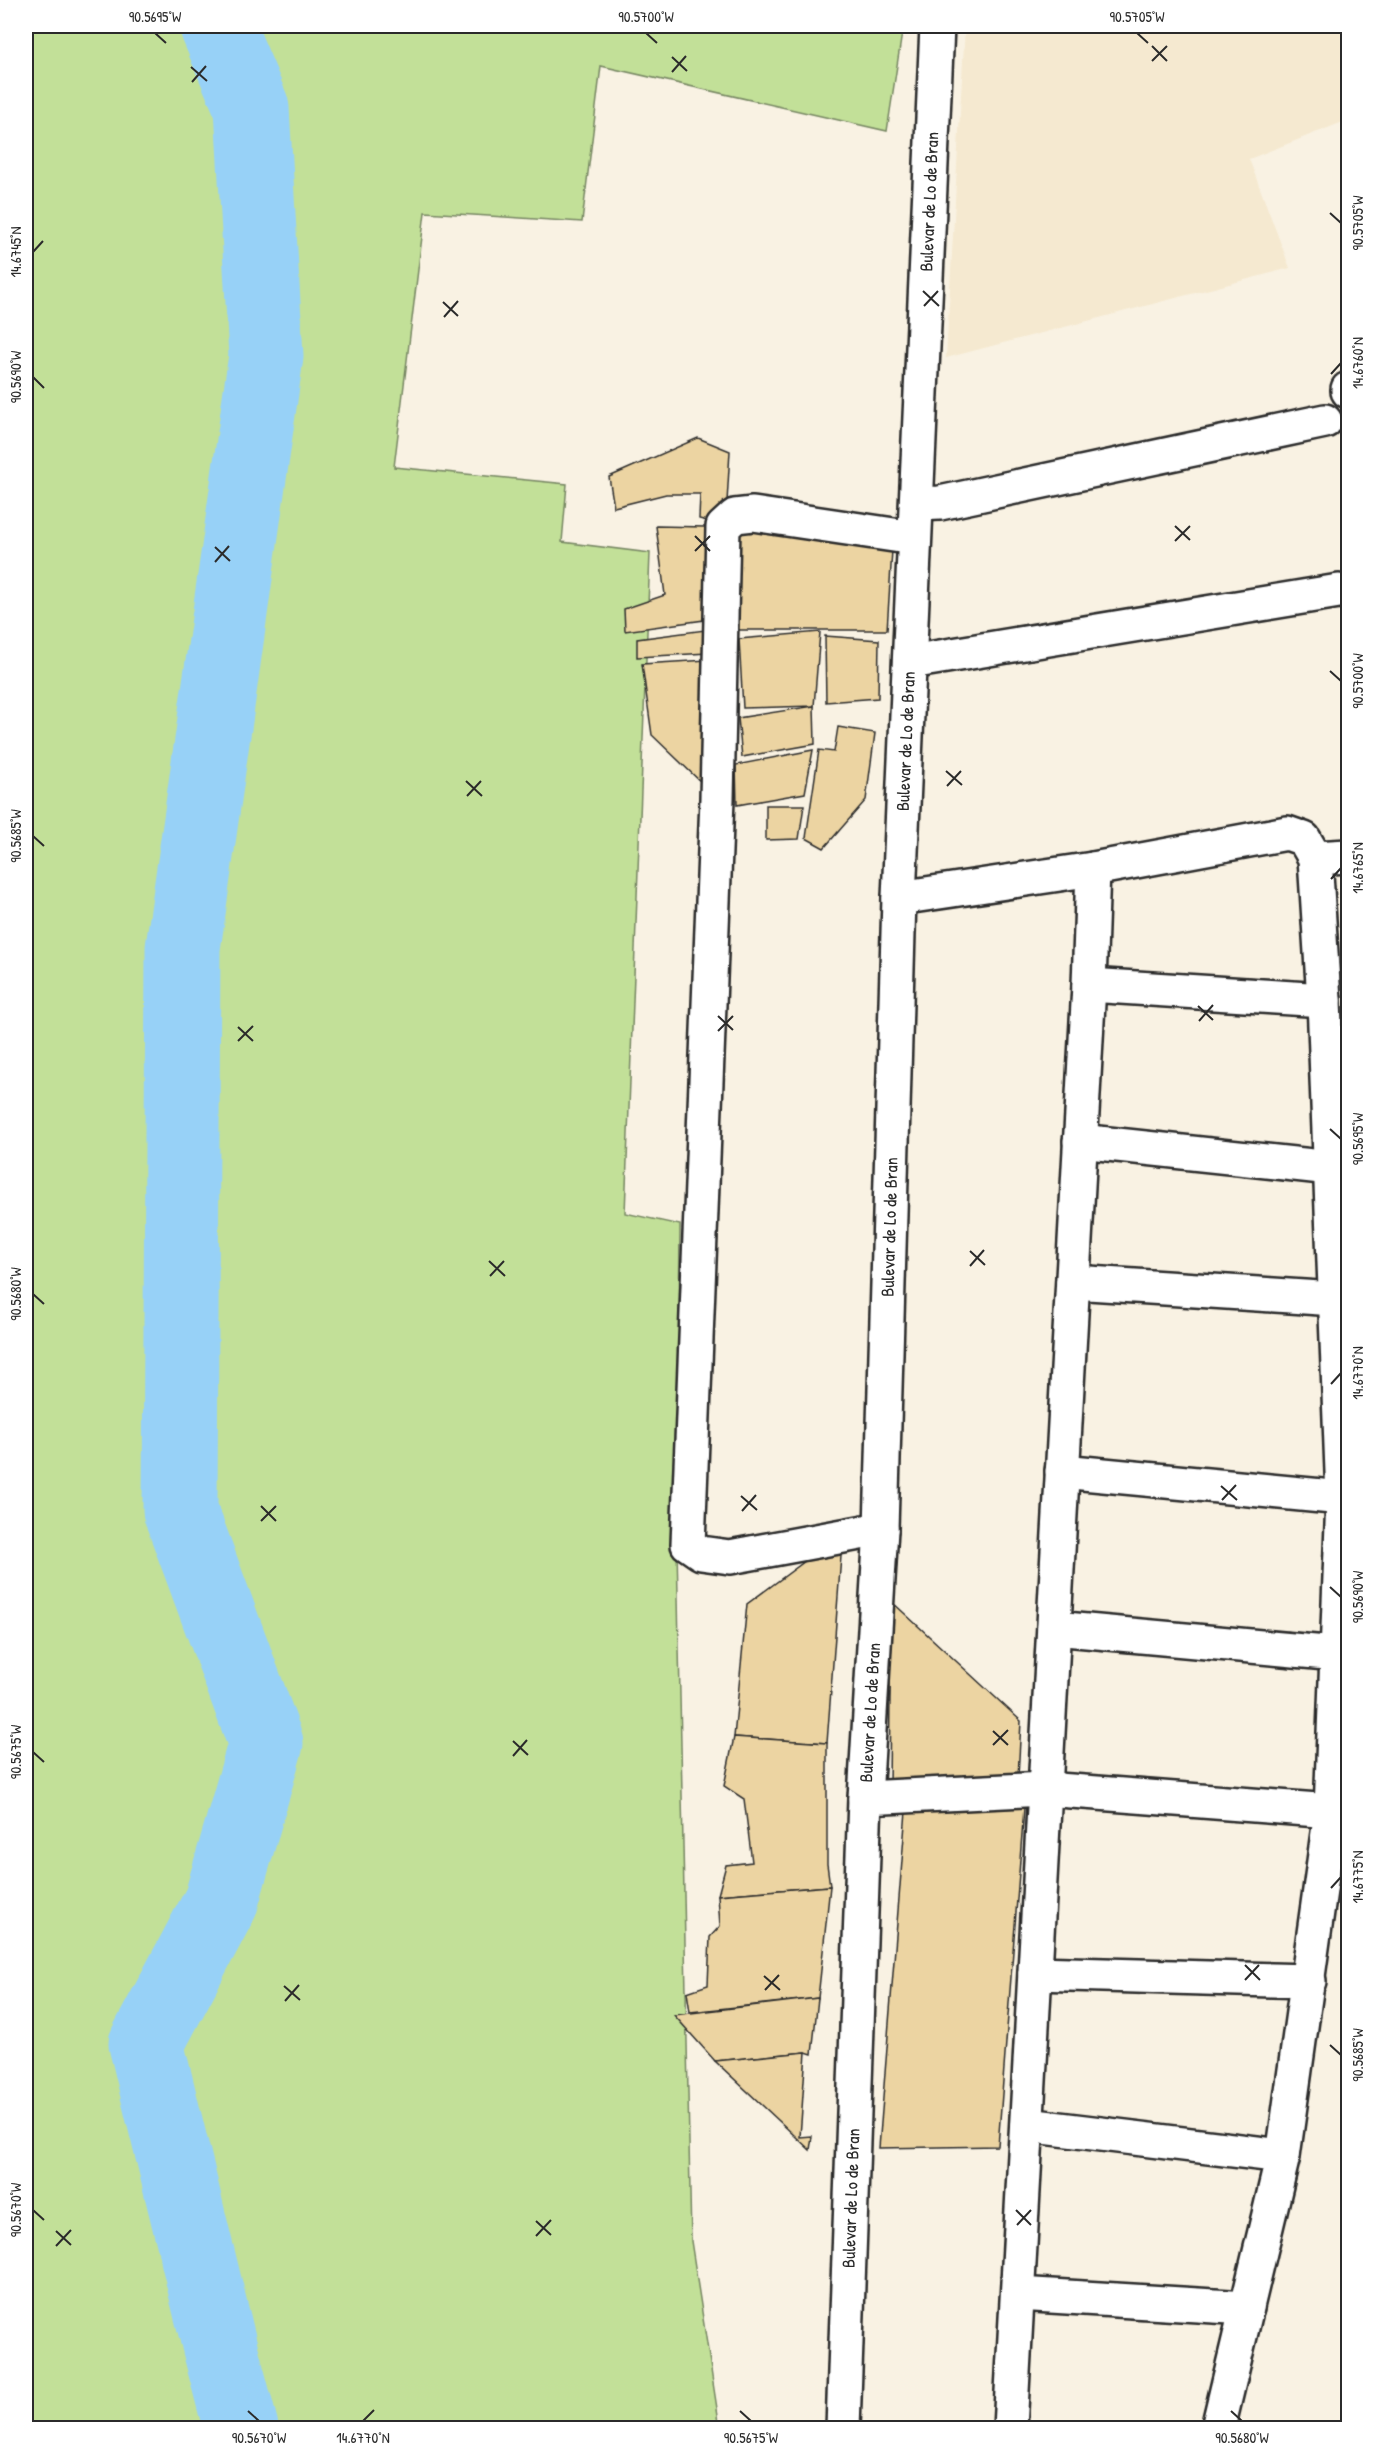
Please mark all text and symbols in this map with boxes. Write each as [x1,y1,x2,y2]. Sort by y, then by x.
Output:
text: 90.5695°W [129,6,182,27]
text: 90.5700°W [618,6,674,27]
text: 90.5705°W [1110,6,1165,27]
street label: Bulevar de Lo de Bran [913,131,944,272]
text: 90.5705°W [1347,195,1368,251]
text: 14.6745°N [5,226,26,278]
text: 14.6760°N [1347,337,1368,389]
text: 90.5690°W [5,350,26,403]
text: 90.5700°W [1347,653,1368,709]
street label: Bulevar de Lo de Bran [890,671,921,812]
text: 90.5685°W [5,809,26,863]
text: 14.6765°N [1347,842,1368,894]
text: 90.5695°W [1347,1112,1368,1165]
street label: Bulevar de Lo de Bran [875,1157,904,1297]
text: 90.5680°W [5,1266,26,1321]
text: 14.6770°N [1347,1346,1368,1400]
text: 90.5690°W [1347,1570,1368,1623]
street label: Bulevar de Lo de Bran [853,1642,886,1783]
text: 90.5675°W [5,1724,26,1779]
text: 14.6775°N [1347,1851,1368,1903]
text: 90.5685°W [1347,2028,1368,2082]
street label: Bulevar de Lo de Bran [836,2128,865,2268]
text: 90.5670°W [5,2182,26,2237]
text: 90.5670°W [232,2427,287,2448]
text: 14.6770°N [336,2427,390,2448]
text: 90.5675°W [724,2427,779,2448]
text: 90.5680°W [1215,2427,1270,2448]

